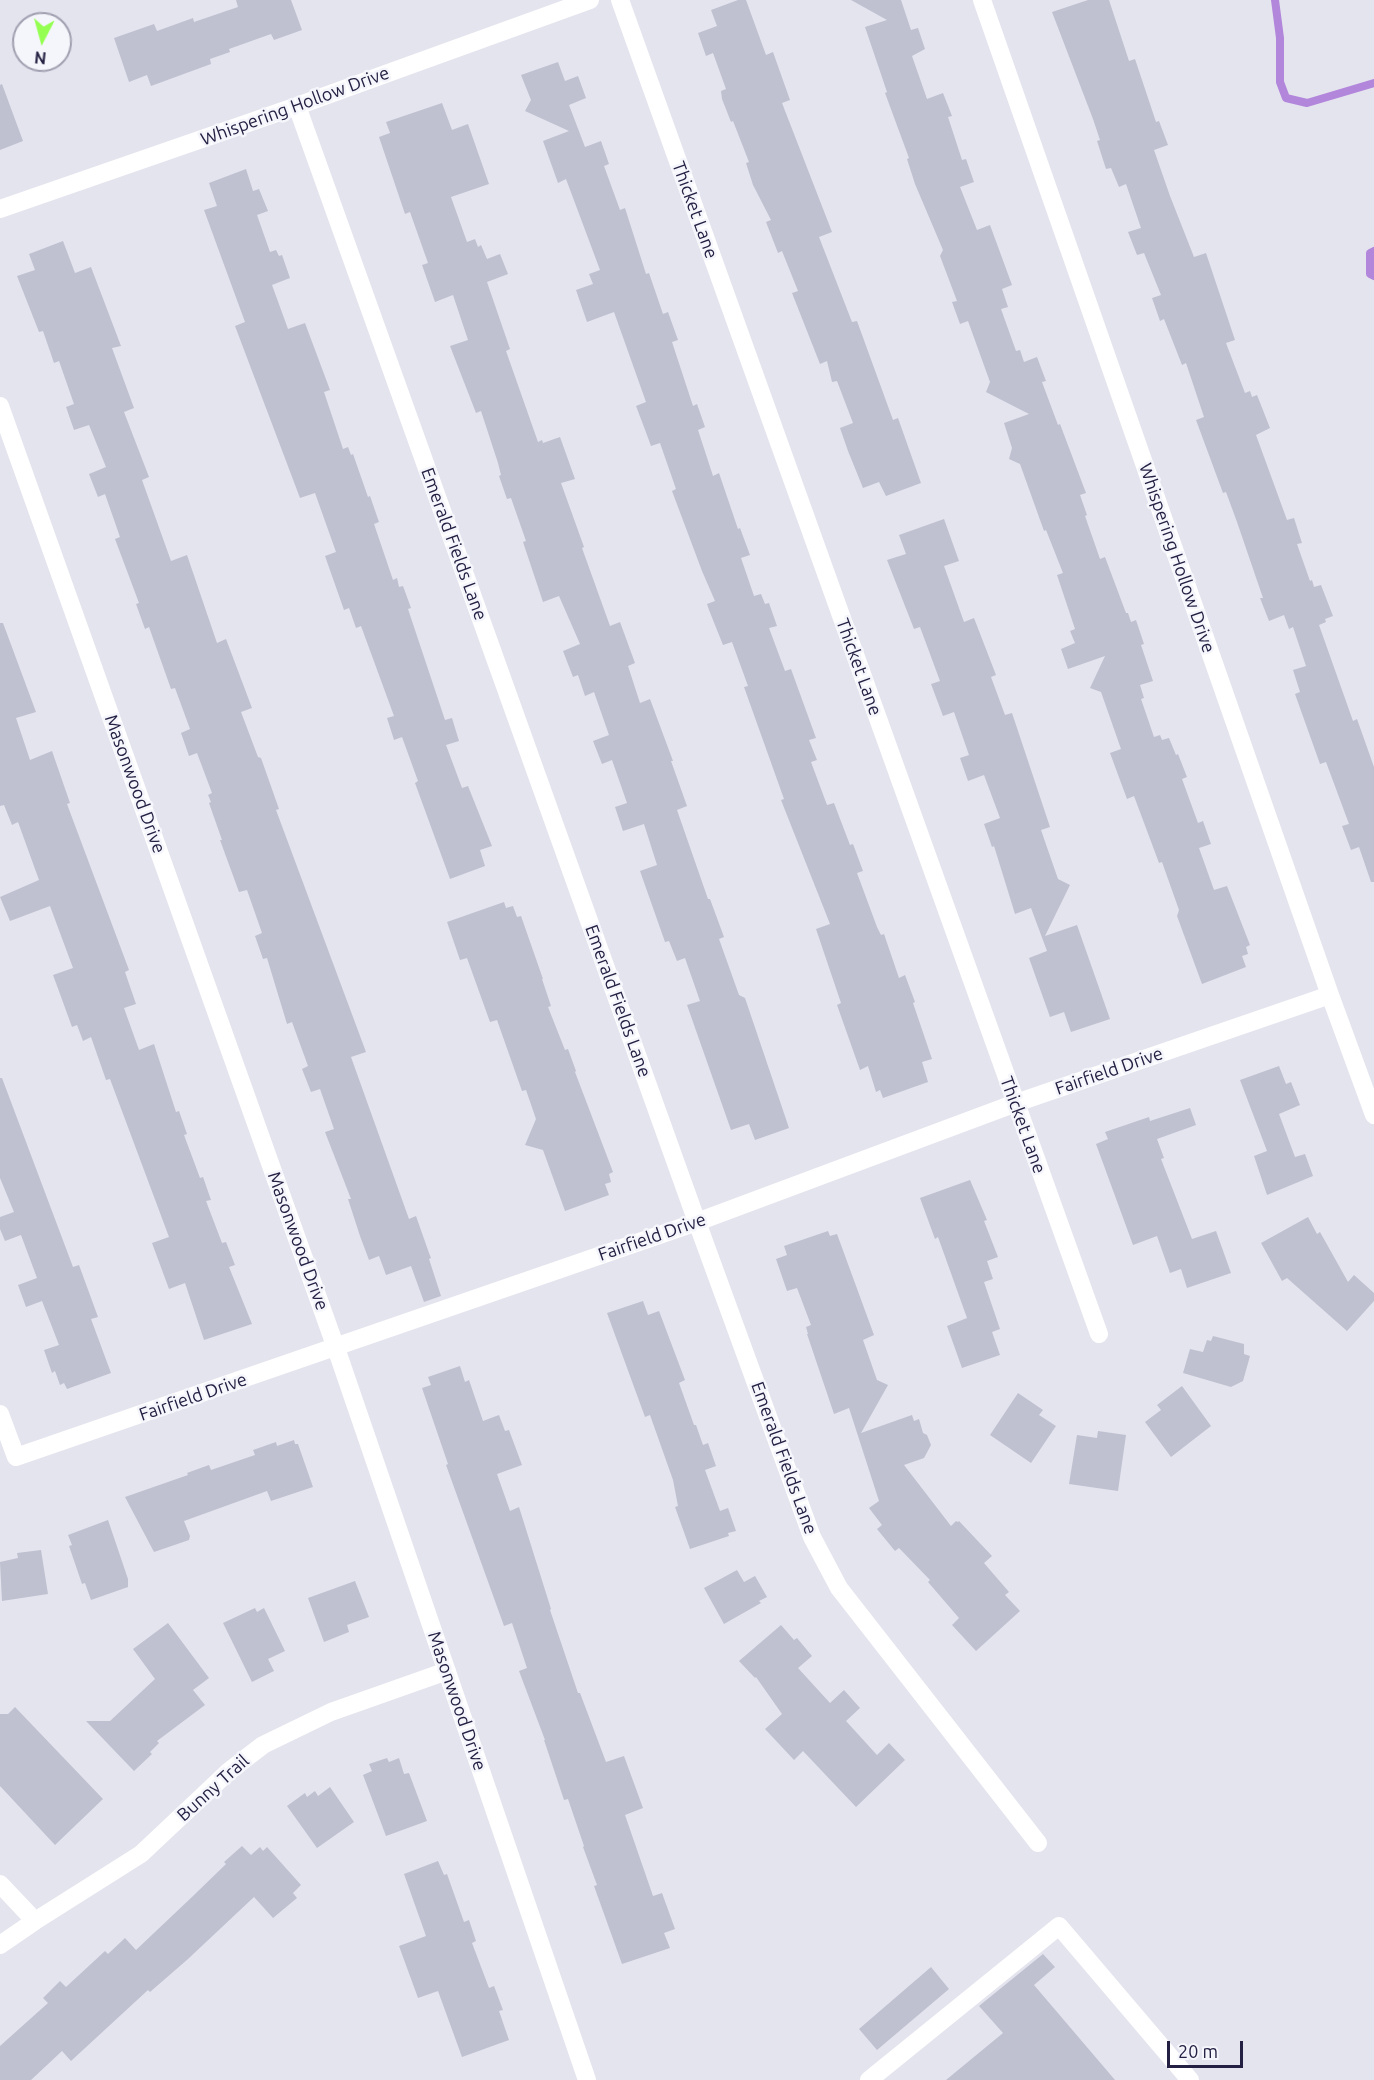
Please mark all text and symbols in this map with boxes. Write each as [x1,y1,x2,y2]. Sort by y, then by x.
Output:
north arrow [12,12,72,72]
text: N [33,48,47,67]
street label: Whispering Hollow Drive [198,62,392,150]
street label: Thicket Lane [667,159,723,261]
street label: Whispering Hollow Drive [1134,460,1220,656]
street label: Emerald Fields Lane [416,465,492,623]
street label: Thicket Lane [831,616,887,718]
street label: Masonwood Drive [100,712,170,856]
street label: Emerald Fields Lane [580,922,656,1080]
street label: Fairfield Drive [1052,1043,1166,1099]
street label: Thicket Lane [995,1074,1051,1176]
street label: Masonwood Drive [263,1169,333,1313]
street label: Fairfield Drive [595,1209,709,1265]
street label: Fairfield Drive [136,1369,250,1425]
street label: Emerald Fields Lane [746,1379,822,1537]
street label: Masonwood Drive [423,1629,491,1773]
street label: Bunny Trail [173,1750,253,1826]
scale bar [1170,2029,1246,2067]
text: 20 m [1178,2041,1218,2061]

